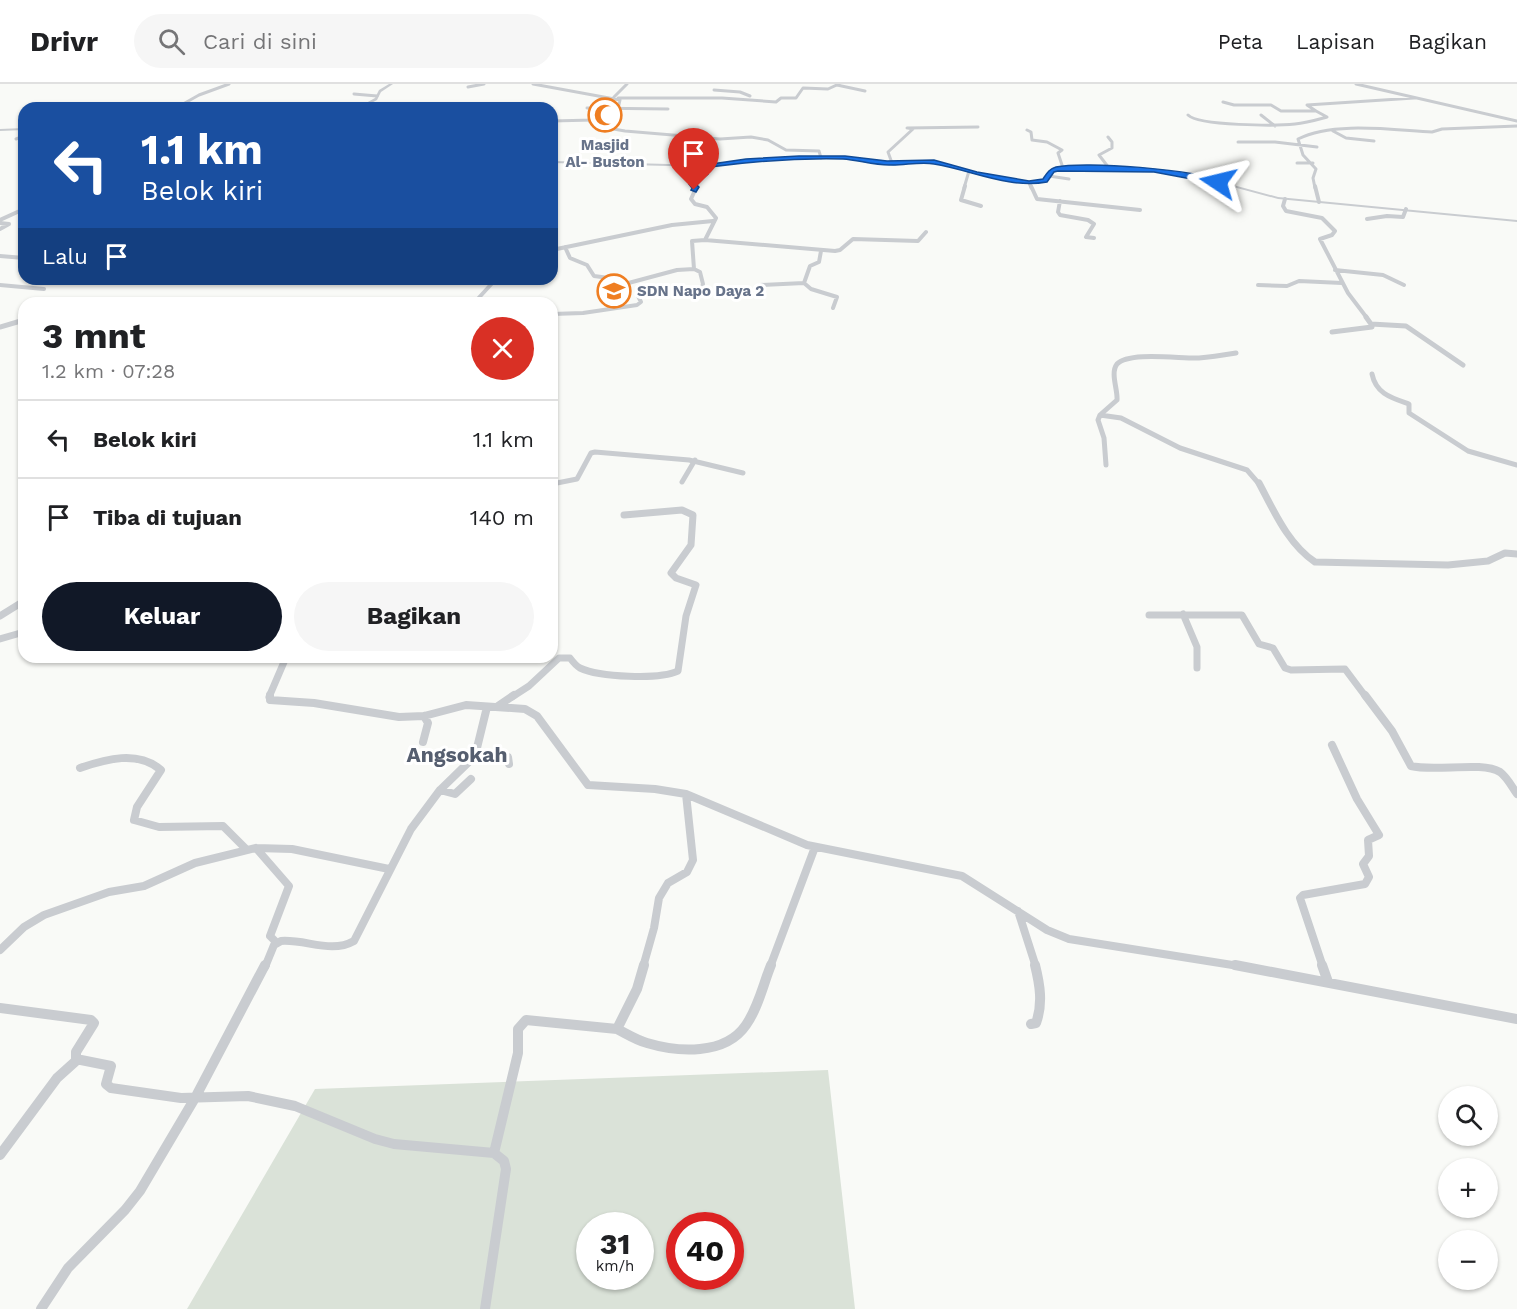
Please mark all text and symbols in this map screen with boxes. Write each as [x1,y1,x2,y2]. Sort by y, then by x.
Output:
search box [134,14,554,68]
text: Drivr [30,25,98,58]
icon: search [155,25,188,58]
text: Cari di sini [203,29,317,54]
text: Peta [1218,29,1263,54]
text: Lapisan [1296,29,1375,54]
text: Bagikan [1408,29,1487,54]
mosque icon: Masjid Al- Buston [587,97,623,133]
text: 1.1 km [141,125,263,174]
icon: left [42,126,120,204]
pin [668,128,719,190]
place label: Masjid Al- Buston [565,136,645,171]
icon: arrive [677,137,710,170]
position arrow [1186,150,1250,214]
text: Belok kiri [141,175,263,207]
icon: arrive [100,240,133,273]
text: Lalu [42,244,88,269]
school or university icon: SDN Napo Daya 2 [596,273,632,309]
place label: SDN Napo Daya 2 [637,282,764,300]
text: 3 mnt [42,315,145,357]
button: close [471,317,534,380]
text: 1.2 km · 07:28 [42,359,175,383]
icon: left [42,423,75,456]
text: Belok kiri [93,427,197,452]
text: 1.1 km [473,427,534,452]
icon: arrive [42,501,75,534]
text: Tiba di tujuan [93,505,242,530]
text: 140 m [470,505,534,530]
button: Keluar [42,582,282,651]
button: Bagikan [294,582,534,651]
district label: Angsokah [407,742,507,767]
map controls [1438,1086,1498,1290]
button: search [1438,1086,1498,1146]
button: + [1438,1158,1498,1218]
speed limit sign: 40 [666,1212,744,1290]
text: 31 [600,1226,630,1261]
button: − [1438,1230,1498,1290]
text: km/h [596,1257,634,1275]

